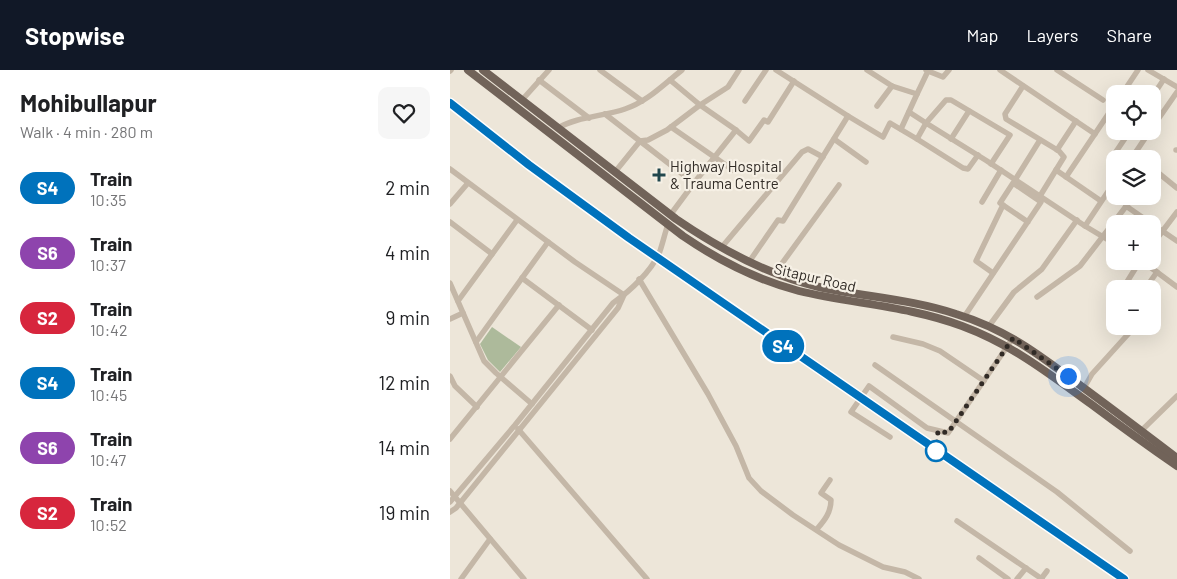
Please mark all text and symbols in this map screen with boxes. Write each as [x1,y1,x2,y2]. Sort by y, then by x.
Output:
text: Stopwise [25,21,125,50]
text: Map [966,24,998,46]
text: Layers [1026,24,1079,46]
text: Share [1107,24,1152,46]
map controls [1106,85,1161,335]
button: locate [1106,85,1161,140]
button: heart [378,87,430,139]
text: Mohibullapur [20,88,157,117]
text: Walk · 4 min · 280 m [20,122,153,141]
button: layers [1106,150,1161,205]
place label: Highway Hospital & Trauma Centre [670,157,782,192]
text: Train [90,167,132,190]
marker: Highway Hospital & Trauma Centre [652,168,666,182]
text: 2 min [385,176,430,199]
text: S4 [37,177,58,199]
text: 10:35 [90,190,127,209]
button: + [1106,215,1161,270]
text: Train [90,232,132,255]
text: 4 min [385,241,430,264]
text: S6 [37,242,58,264]
text: 10:37 [90,255,126,274]
street label: Sitapur Road [772,259,858,295]
button: − [1106,280,1161,335]
text: Train [90,297,132,320]
text: 9 min [386,306,430,329]
text: S2 [37,307,58,329]
text: 10:42 [90,320,127,339]
line badge: S4 [760,330,806,362]
text: S4 [772,335,794,357]
text: Train [90,362,132,385]
your location [1056,364,1081,389]
text: 12 min [379,371,430,394]
text: S4 [37,372,58,394]
text: 10:45 [90,385,127,404]
text: Train [90,427,132,450]
text: 14 min [378,436,430,459]
text: S6 [37,437,58,459]
unlabelled marker [925,440,947,462]
text: 10:47 [90,450,126,469]
text: Train [90,492,132,515]
text: 19 min [379,501,430,524]
text: S2 [37,502,58,524]
text: 10:52 [90,515,127,534]

